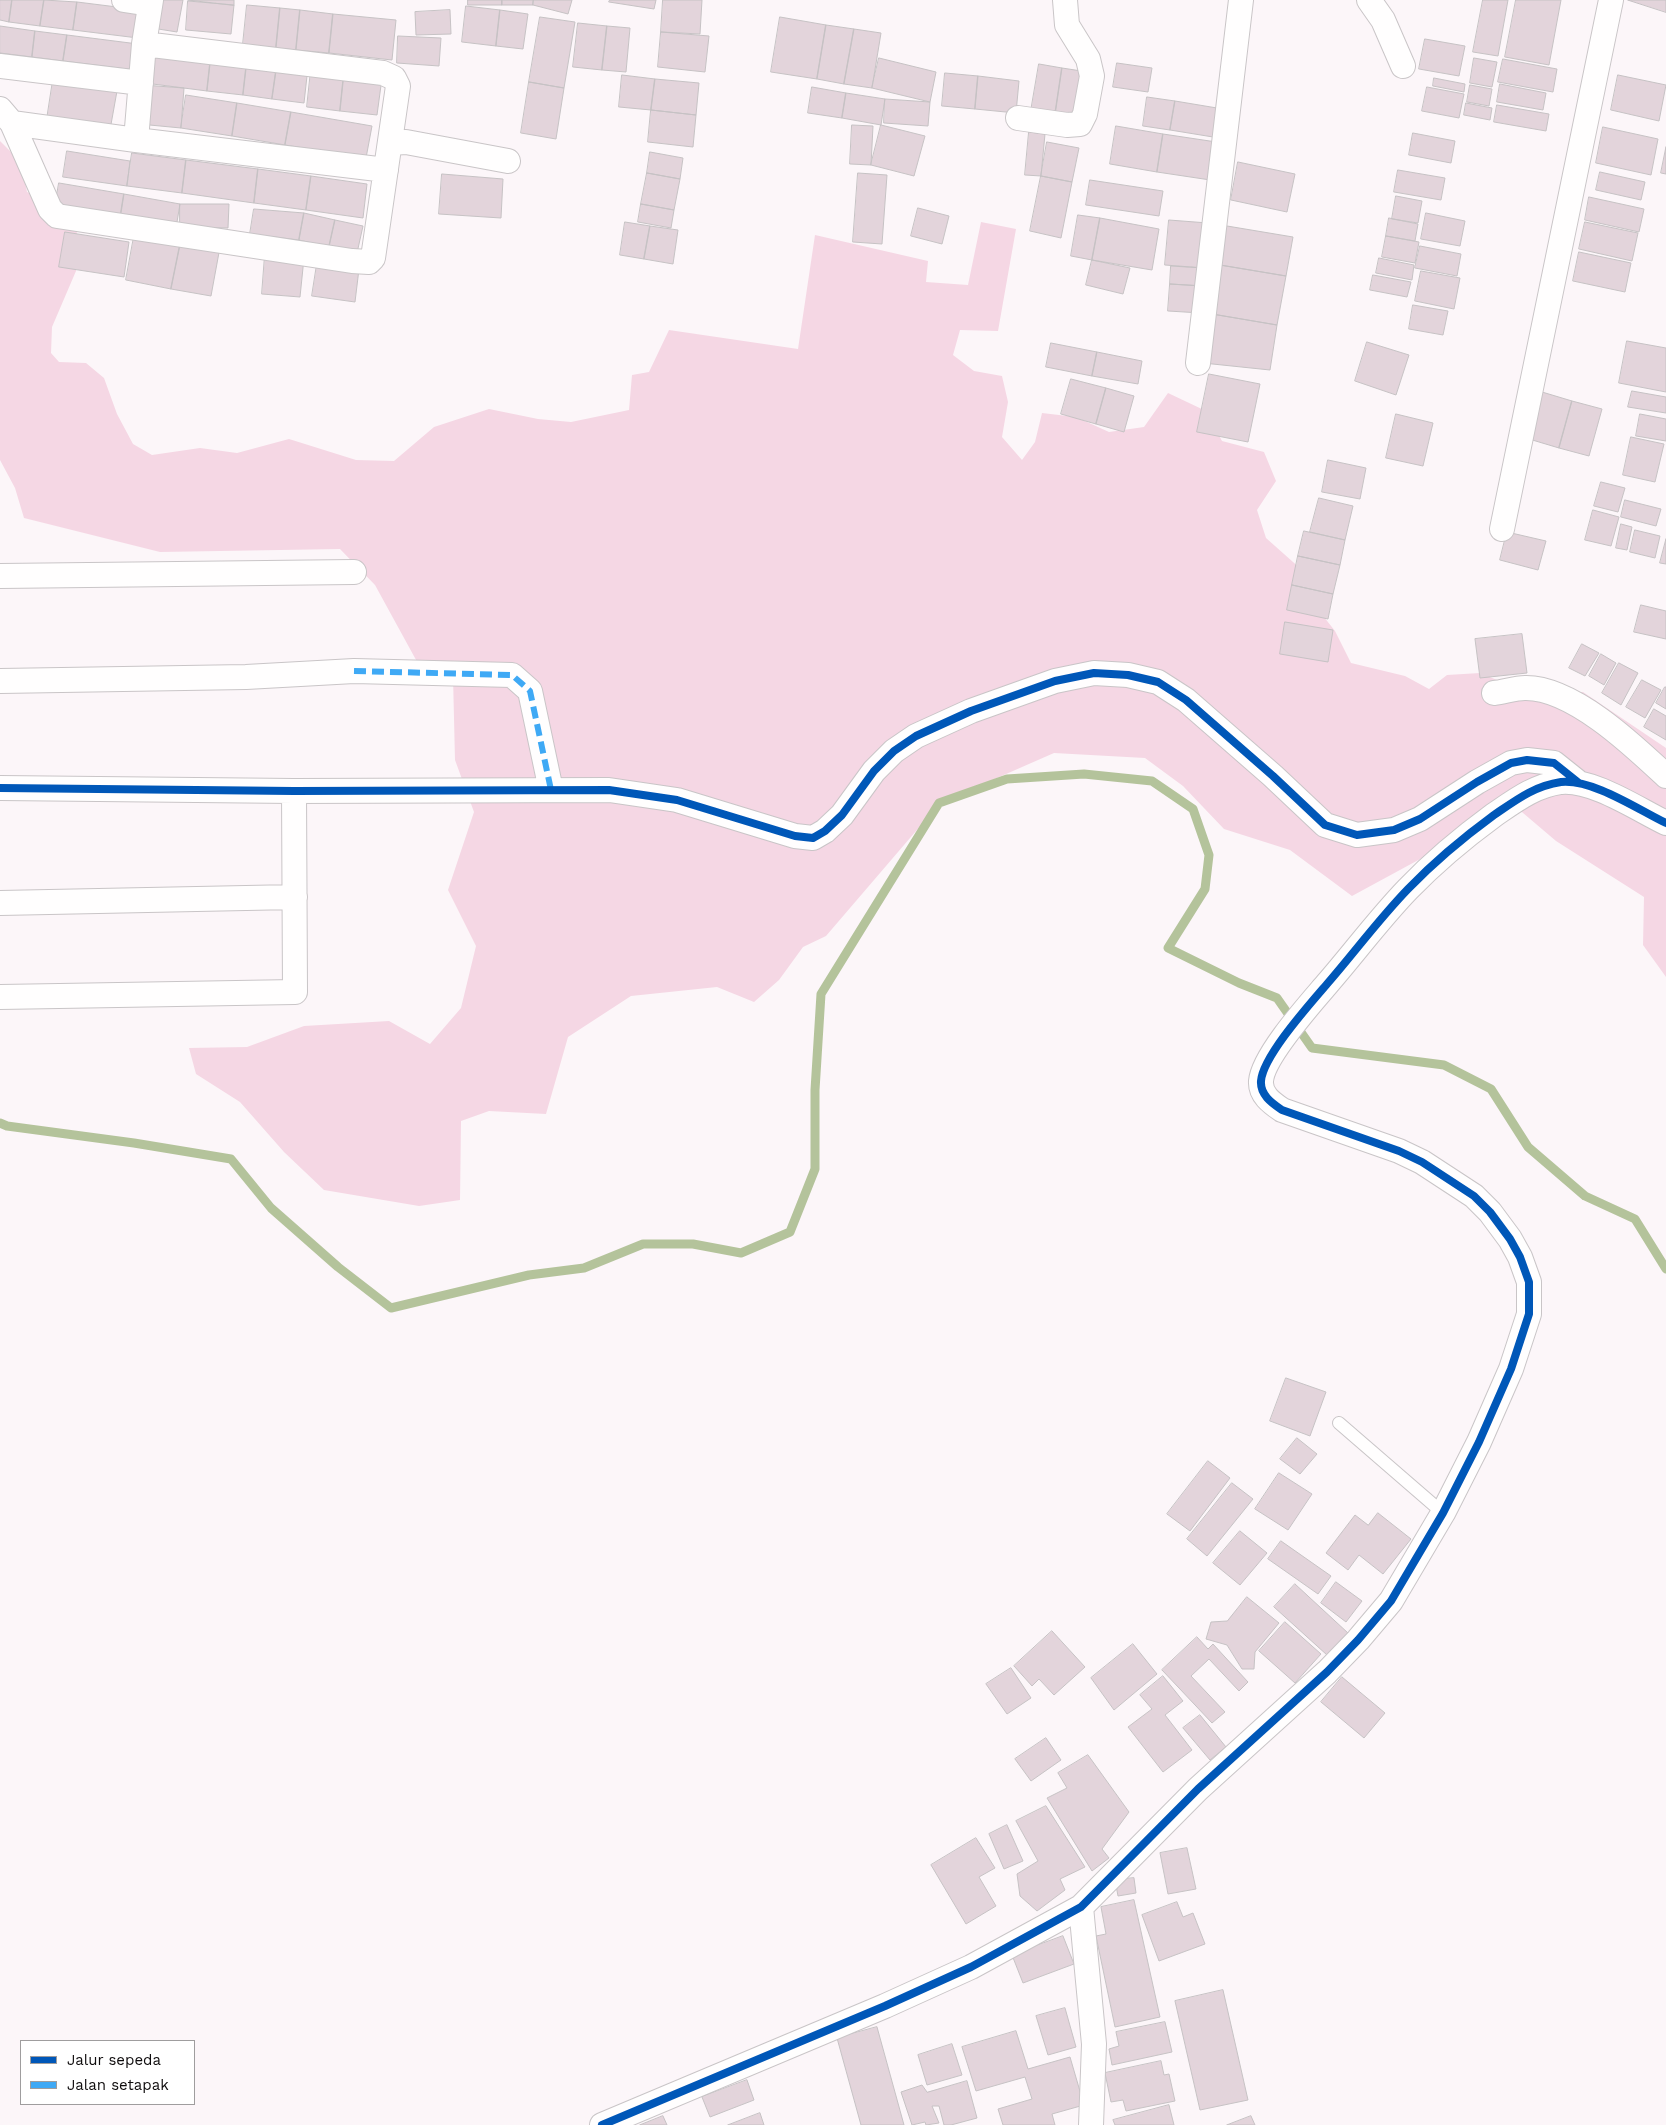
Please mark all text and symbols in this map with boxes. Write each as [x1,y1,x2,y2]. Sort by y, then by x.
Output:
legend [20,2040,195,2105]
text: Jalur sepeda [67,2051,161,2069]
text: Jalan setapak [67,2076,169,2094]

